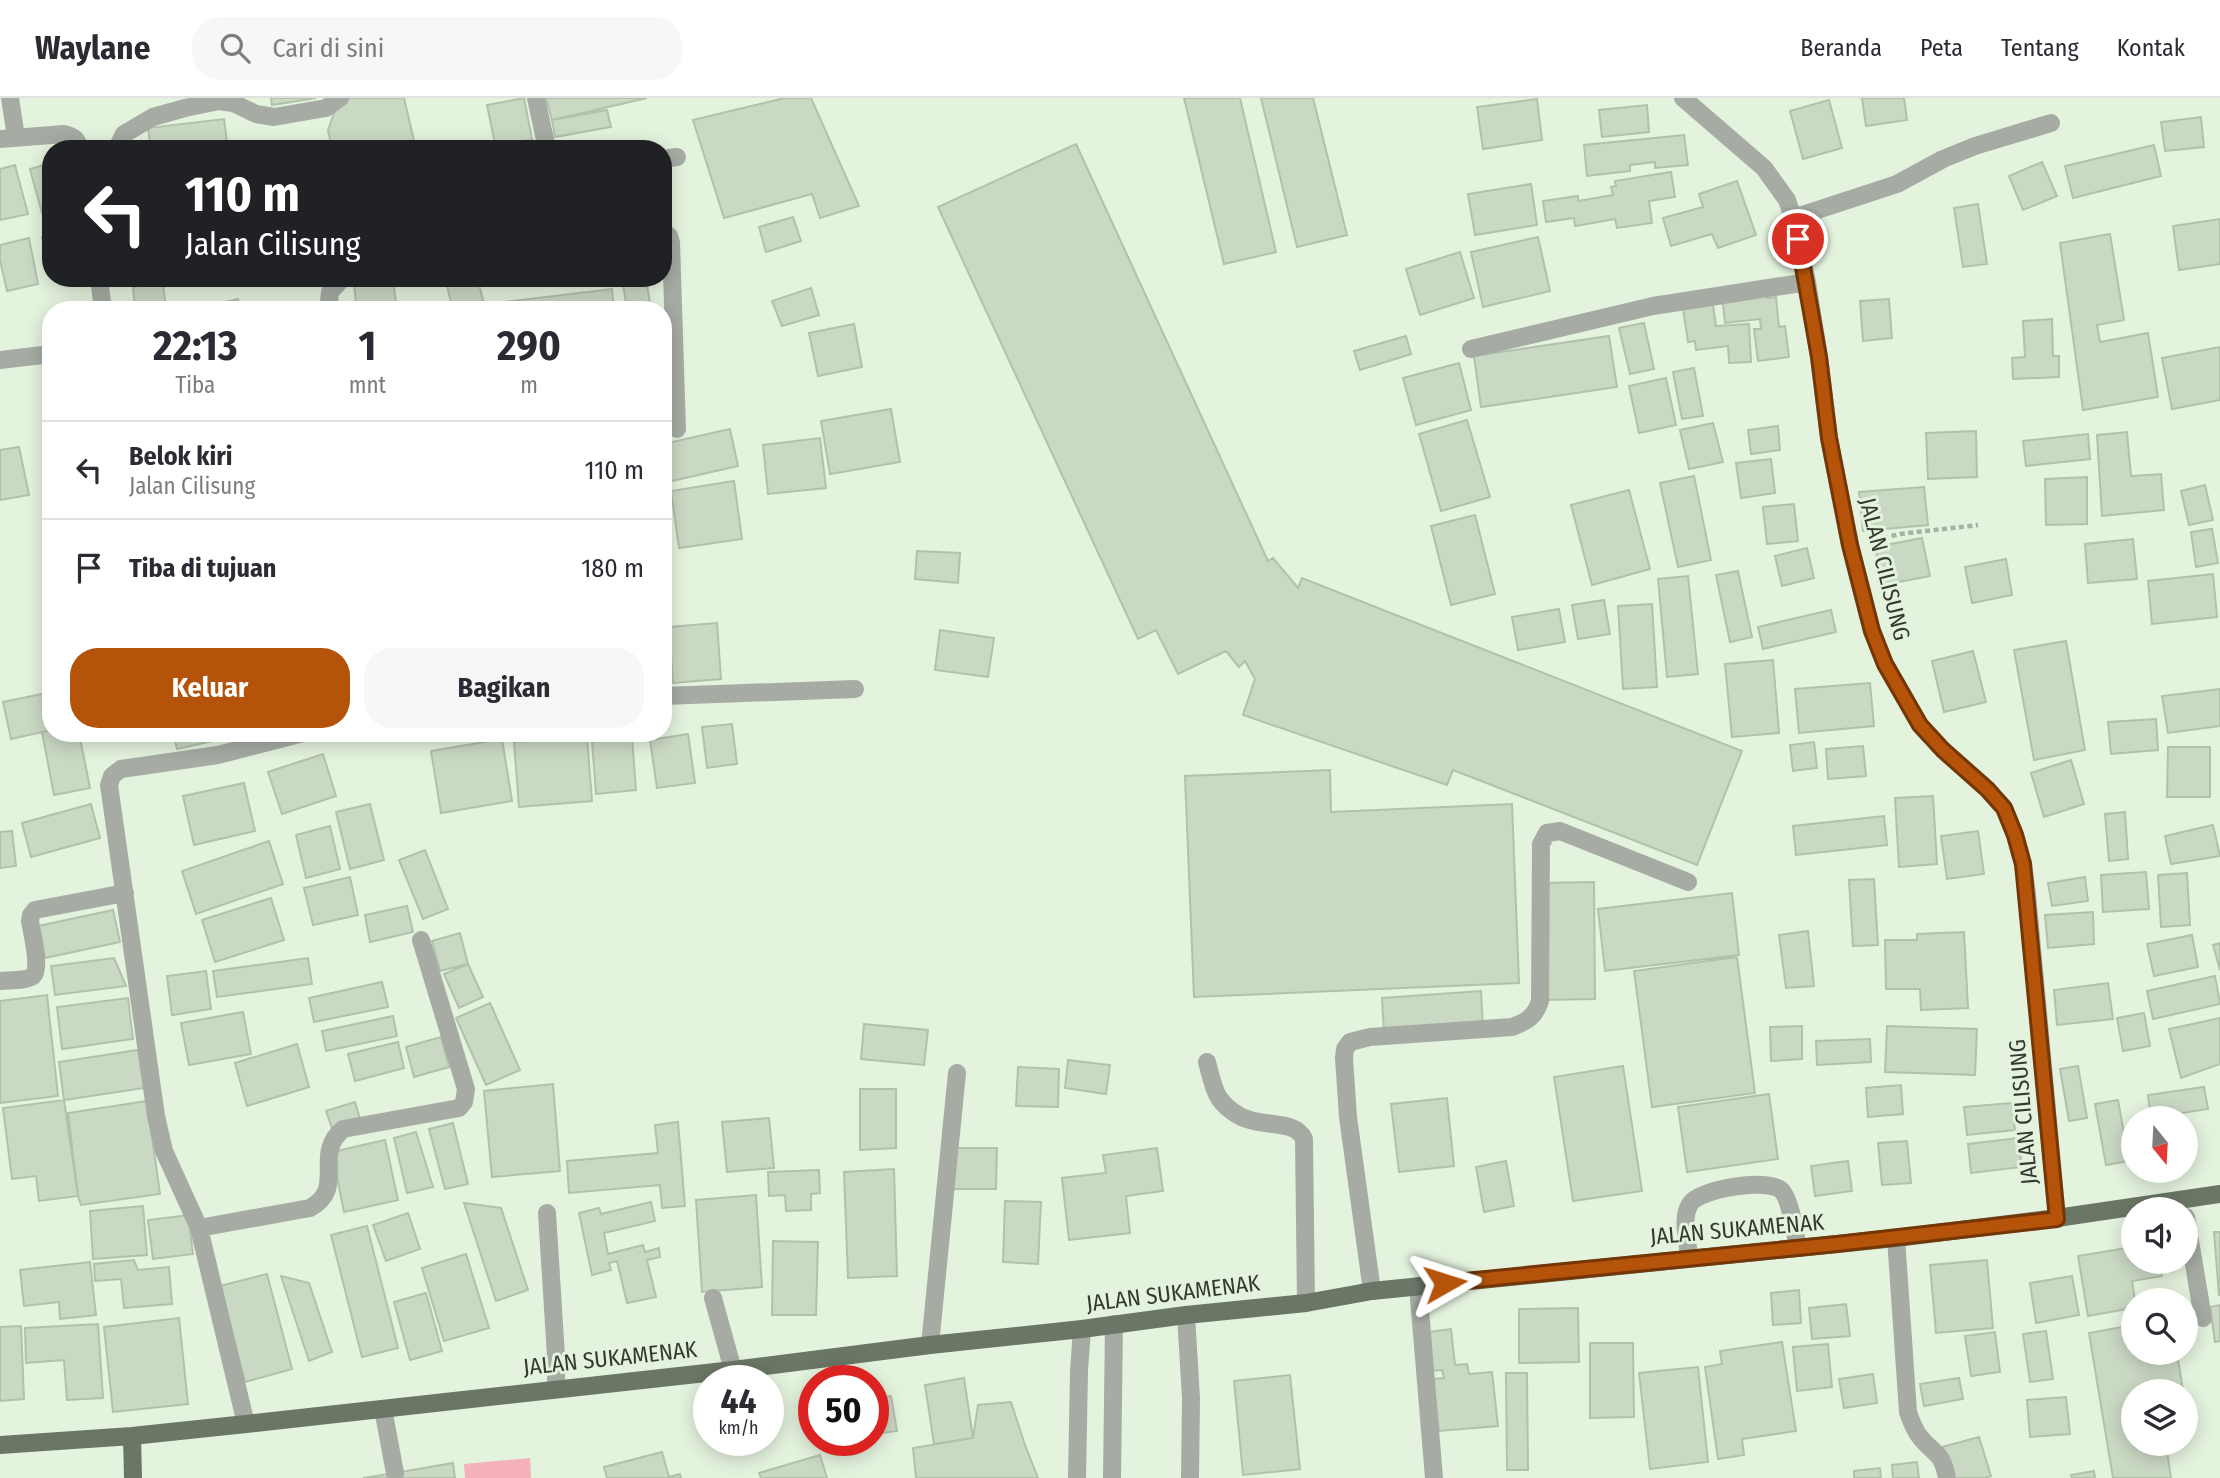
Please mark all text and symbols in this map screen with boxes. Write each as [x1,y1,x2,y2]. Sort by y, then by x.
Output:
search box [192,17,682,80]
text: Waylane [35,28,150,68]
icon: search [216,29,254,67]
text: Cari di sini [272,33,384,64]
text: Beranda [1800,34,1882,62]
text: Peta [1920,34,1963,62]
text: Tentang [2001,34,2079,62]
text: Kontak [2117,34,2185,62]
text: 110 m [185,165,300,224]
icon: left [70,168,161,259]
pin [1768,209,1828,269]
icon: arrive [1779,220,1817,258]
text: Jalan Cilisung [185,225,361,263]
text: 22:13 [153,321,238,371]
text: 1 [359,321,376,371]
text: 290 [497,321,561,371]
text: Tiba [175,371,215,399]
text: mnt [349,371,386,399]
text: m [520,371,538,399]
text: Belok kiri [129,441,232,472]
icon: left [70,451,108,489]
text: 110 m [584,455,644,486]
text: Jalan Cilisung [129,472,255,500]
street label: JALAN CILISUNG [1854,495,1916,643]
icon: arrive [70,549,108,587]
text: Tiba di tujuan [129,553,276,584]
text: 180 m [581,553,644,584]
button: Keluar [70,648,350,728]
button: Bagikan [364,648,644,728]
street label: JALAN CILISUNG [2003,1038,2043,1186]
north arrow [2121,1106,2198,1183]
map controls [2121,1106,2198,1456]
button: sound [2121,1197,2198,1274]
street label: JALAN SUKAMENAK [1649,1207,1826,1251]
position arrow [1408,1246,1482,1320]
street label: JALAN SUKAMENAK [1085,1268,1262,1318]
button: search [2121,1288,2198,1365]
street label: JALAN SUKAMENAK [522,1335,699,1381]
speed limit sign: 50 [798,1365,889,1456]
button: layers [2121,1379,2198,1456]
text: 44 [721,1380,756,1422]
text: km/h [718,1417,759,1439]

